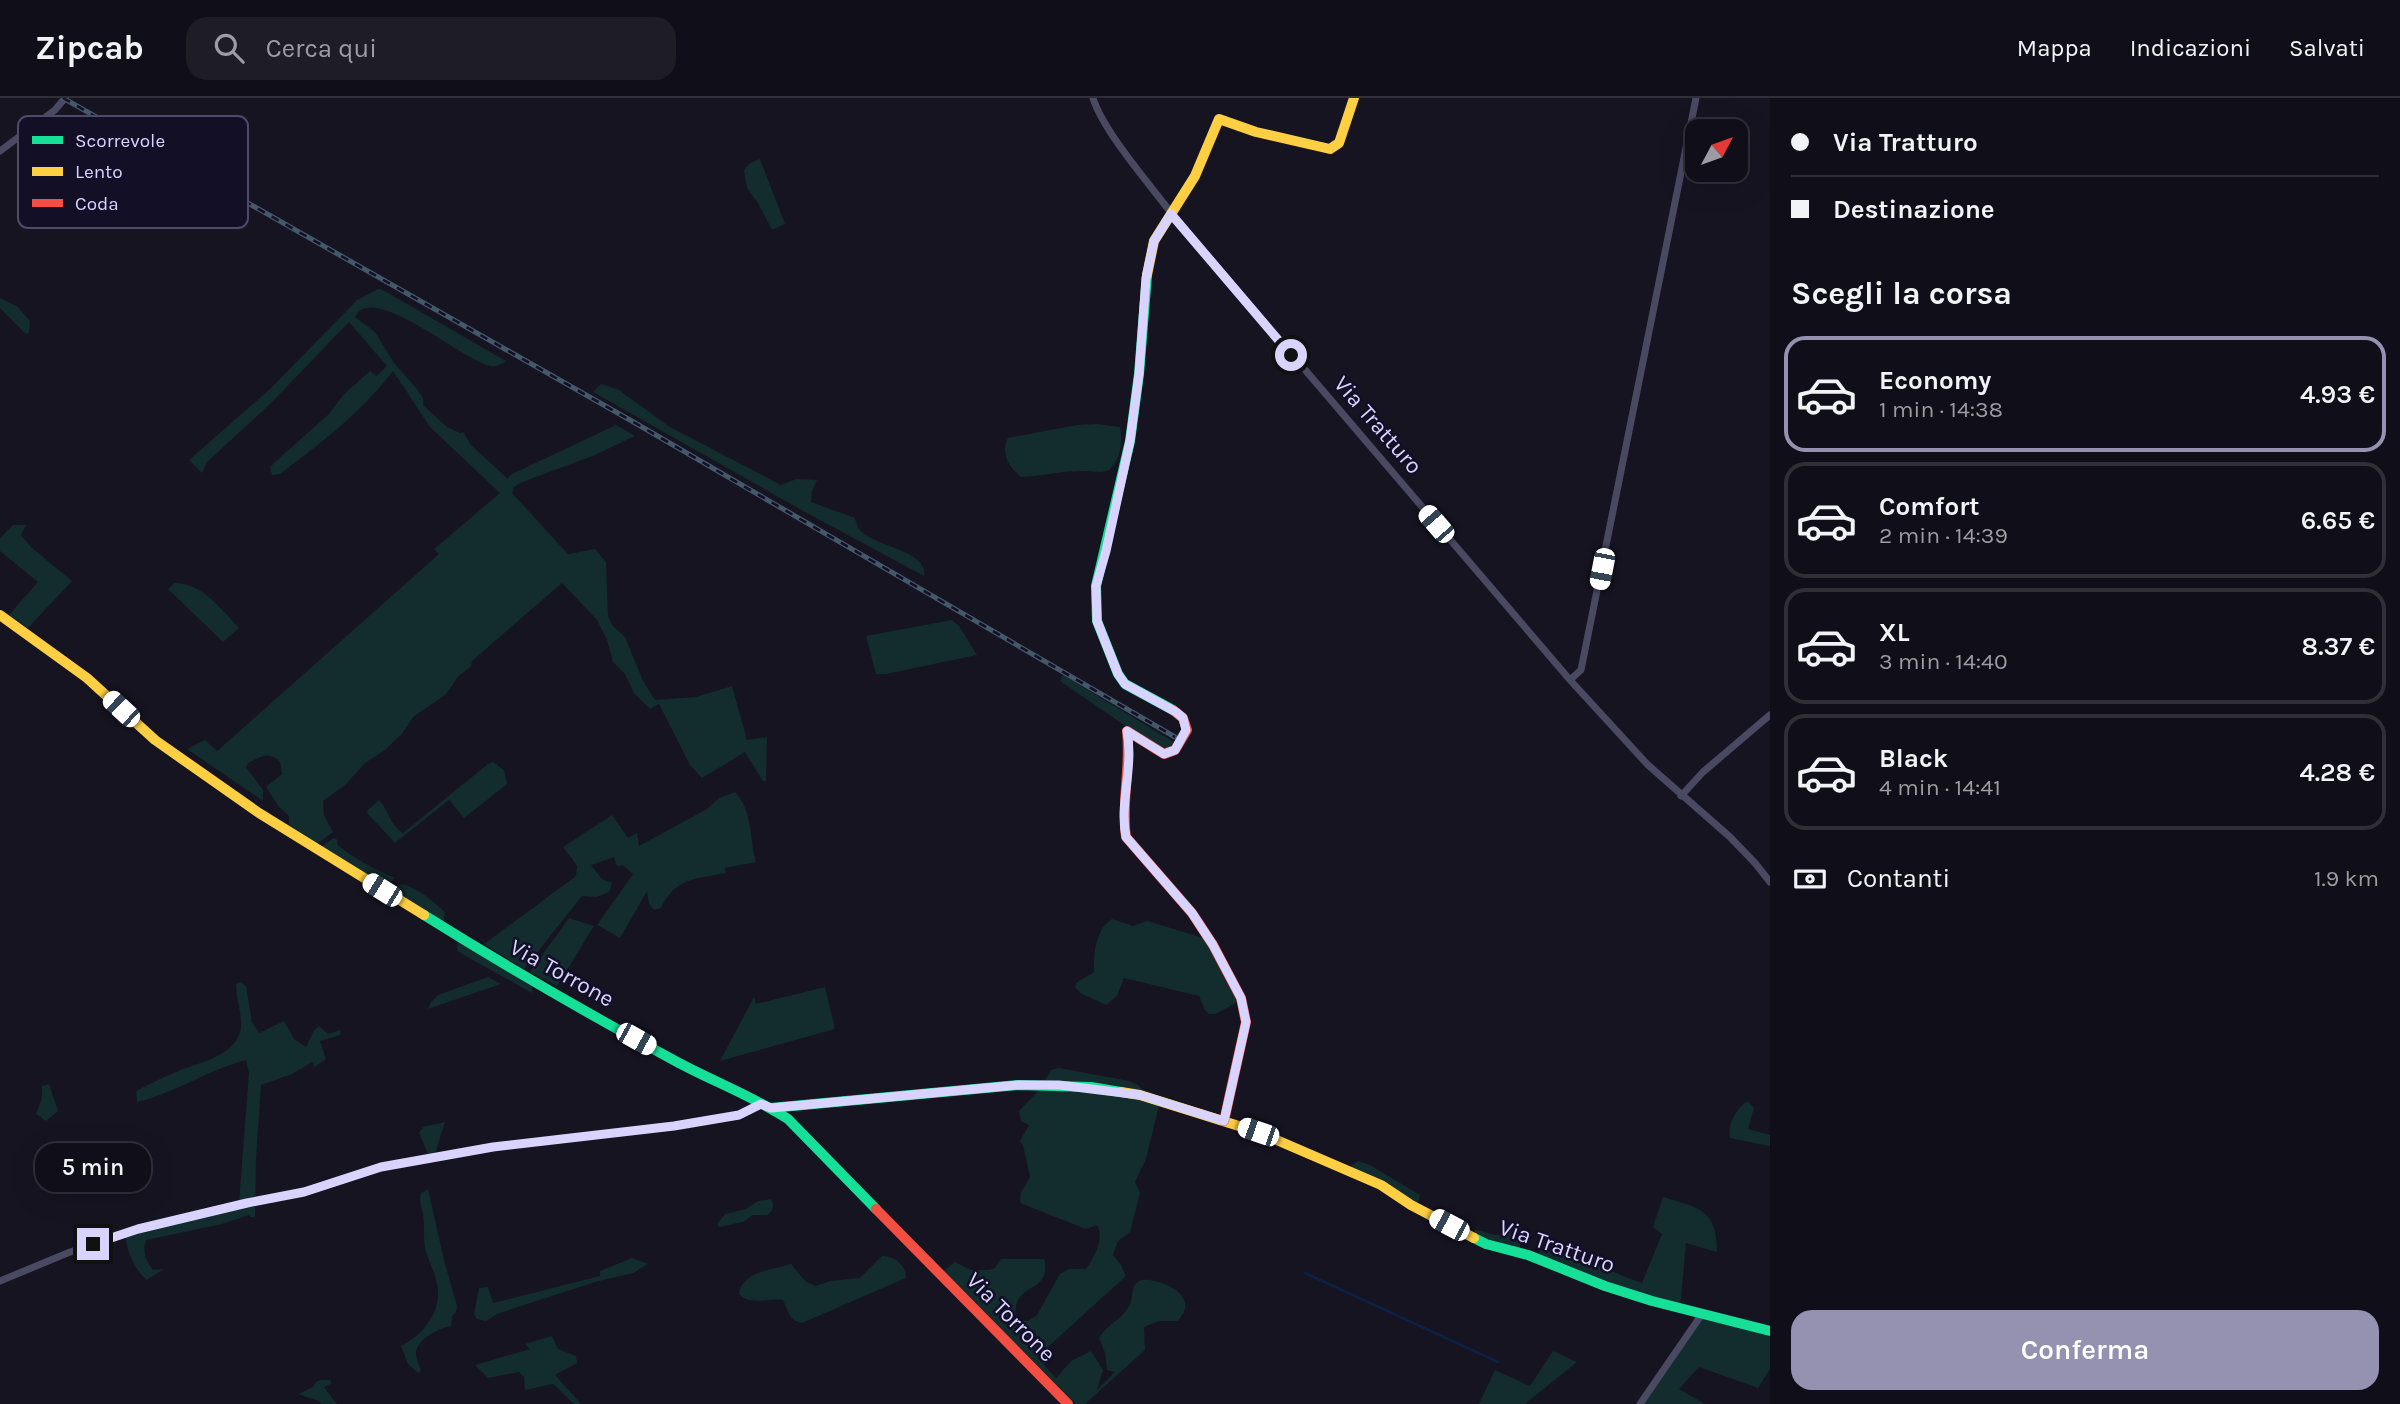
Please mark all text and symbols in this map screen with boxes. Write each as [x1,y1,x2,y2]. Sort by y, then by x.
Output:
search box [186,17,676,80]
text: Zipcab [35,29,144,67]
icon: search [210,29,248,67]
text: Cerca qui [266,33,377,64]
text: Mappa [2017,34,2092,62]
text: Indicazioni [2130,34,2251,62]
text: Salvati [2289,34,2365,62]
legend [18,116,248,228]
north arrow [1685,119,1748,182]
map controls [1685,119,1748,182]
text: Via Tratturo [1833,127,1978,158]
text: Scorrevole [75,130,165,152]
text: Lento [75,161,123,183]
text: Coda [75,193,119,215]
text: Destinazione [1833,194,1995,225]
text: Scegli la corsa [1791,275,2012,312]
route start [1275,339,1307,371]
icon: car [1795,363,1858,426]
text: Economy [1879,365,1991,396]
street label: Via Tratturo [1328,371,1428,479]
text: 4.93 € [2300,379,2375,410]
text: 1 min · 14:38 [1879,396,2003,423]
icon: car [1795,489,1858,552]
text: Comfort [1879,491,1980,522]
car [1415,501,1458,547]
text: 6.65 € [2301,505,2375,536]
text: 2 min · 14:39 [1879,522,2008,549]
car [1588,546,1617,592]
icon: car [1795,615,1858,678]
text: XL [1879,617,1910,648]
text: 8.37 € [2302,631,2375,662]
text: 3 min · 14:40 [1879,648,2008,675]
car [99,687,144,731]
icon: car [1795,741,1858,804]
text: Black [1879,743,1948,774]
text: 4.28 € [2300,757,2375,788]
text: 4 min · 14:41 [1879,774,2001,801]
icon: cash [1791,860,1829,898]
text: Contanti [1847,863,1950,894]
text: 1.9 km [2314,865,2379,892]
car [359,870,406,910]
street label: Via Torrone [505,933,619,1013]
car [613,1020,660,1058]
car [1235,1115,1282,1149]
callout: 5 min [35,1142,151,1192]
text: 5 min [62,1154,124,1181]
car [1426,1206,1473,1244]
street label: Via Tratturo [1495,1214,1619,1278]
route end [77,1228,109,1260]
street label: Via Torrone [961,1267,1061,1367]
button: Conferma [1791,1310,2379,1390]

